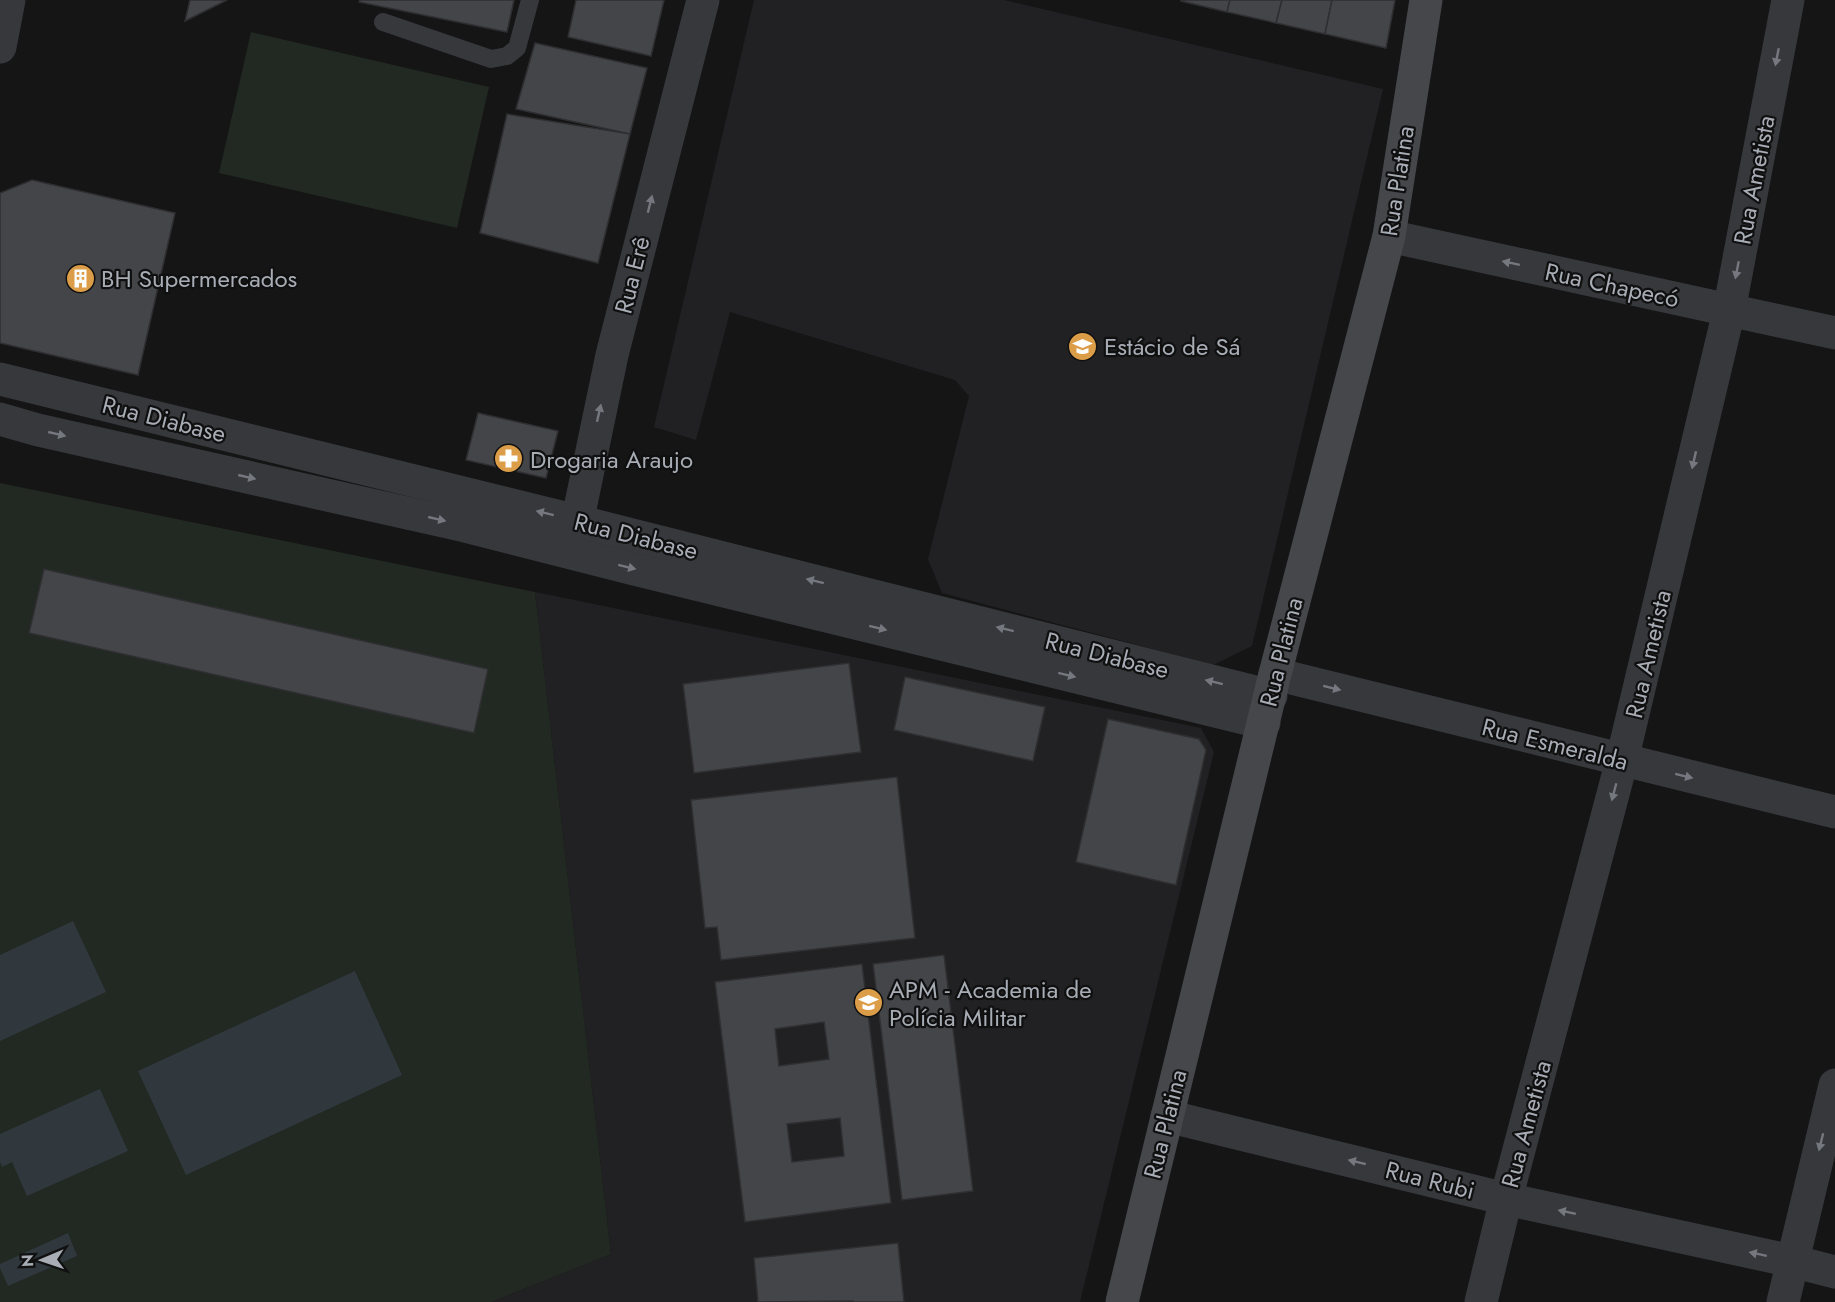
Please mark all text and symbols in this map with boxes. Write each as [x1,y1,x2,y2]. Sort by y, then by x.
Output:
one-way arrow [1772,48,1781,67]
street label: Rua Ametista [1724,113,1784,247]
street label: Rua Platina [1371,123,1423,239]
one-way arrow [646,194,656,213]
street label: Rua Erê [606,233,658,317]
street label: Rua Chapecó [1542,254,1682,316]
one-way arrow [1502,257,1520,267]
one-way arrow [1732,260,1741,279]
place label: BH Supermercados [101,261,297,296]
building icon: BH Supermercados [64,262,96,294]
place label: Estácio de Sá [1104,329,1240,364]
school or university icon: Estácio de Sá [1067,330,1099,362]
street label: Rua Diabase [99,387,229,451]
one-way arrow [595,404,604,423]
one-way arrow [47,430,66,439]
place label: Drogaria Araujo [530,442,693,477]
pharmacy icon: Drogaria Araujo [493,443,525,475]
one-way arrow [1688,451,1698,469]
one-way arrow [238,472,256,482]
street label: Rua Diabase [571,504,701,568]
one-way arrow [536,508,554,518]
one-way arrow [428,515,446,525]
one-way arrow [618,563,637,573]
one-way arrow [806,576,825,586]
street label: Rua Ametista [1616,586,1680,722]
street label: Rua Platina [1251,594,1311,710]
one-way arrow [995,623,1014,633]
street label: Rua Diabase [1042,623,1172,687]
one-way arrow [869,624,887,634]
one-way arrow [1058,670,1077,680]
one-way arrow [1205,676,1223,686]
one-way arrow [1323,684,1341,693]
street label: Rua Esmeralda [1478,709,1632,779]
one-way arrow [1675,771,1694,781]
one-way arrow [1608,783,1618,801]
place label: APM - Academia de Polícia Militar [889,972,1092,1035]
school or university icon: APM - Academia de Polícia Militar [852,987,884,1019]
street label: Rua Ametista [1492,1056,1560,1192]
street label: Rua Platina [1135,1066,1195,1182]
one-way arrow [1816,1133,1826,1151]
street label: Rua Rubi [1382,1152,1478,1208]
one-way arrow [1348,1157,1366,1167]
one-way arrow [1558,1207,1577,1216]
north arrow [12,1230,72,1290]
one-way arrow [1748,1248,1767,1258]
text: N [16,1254,39,1267]

